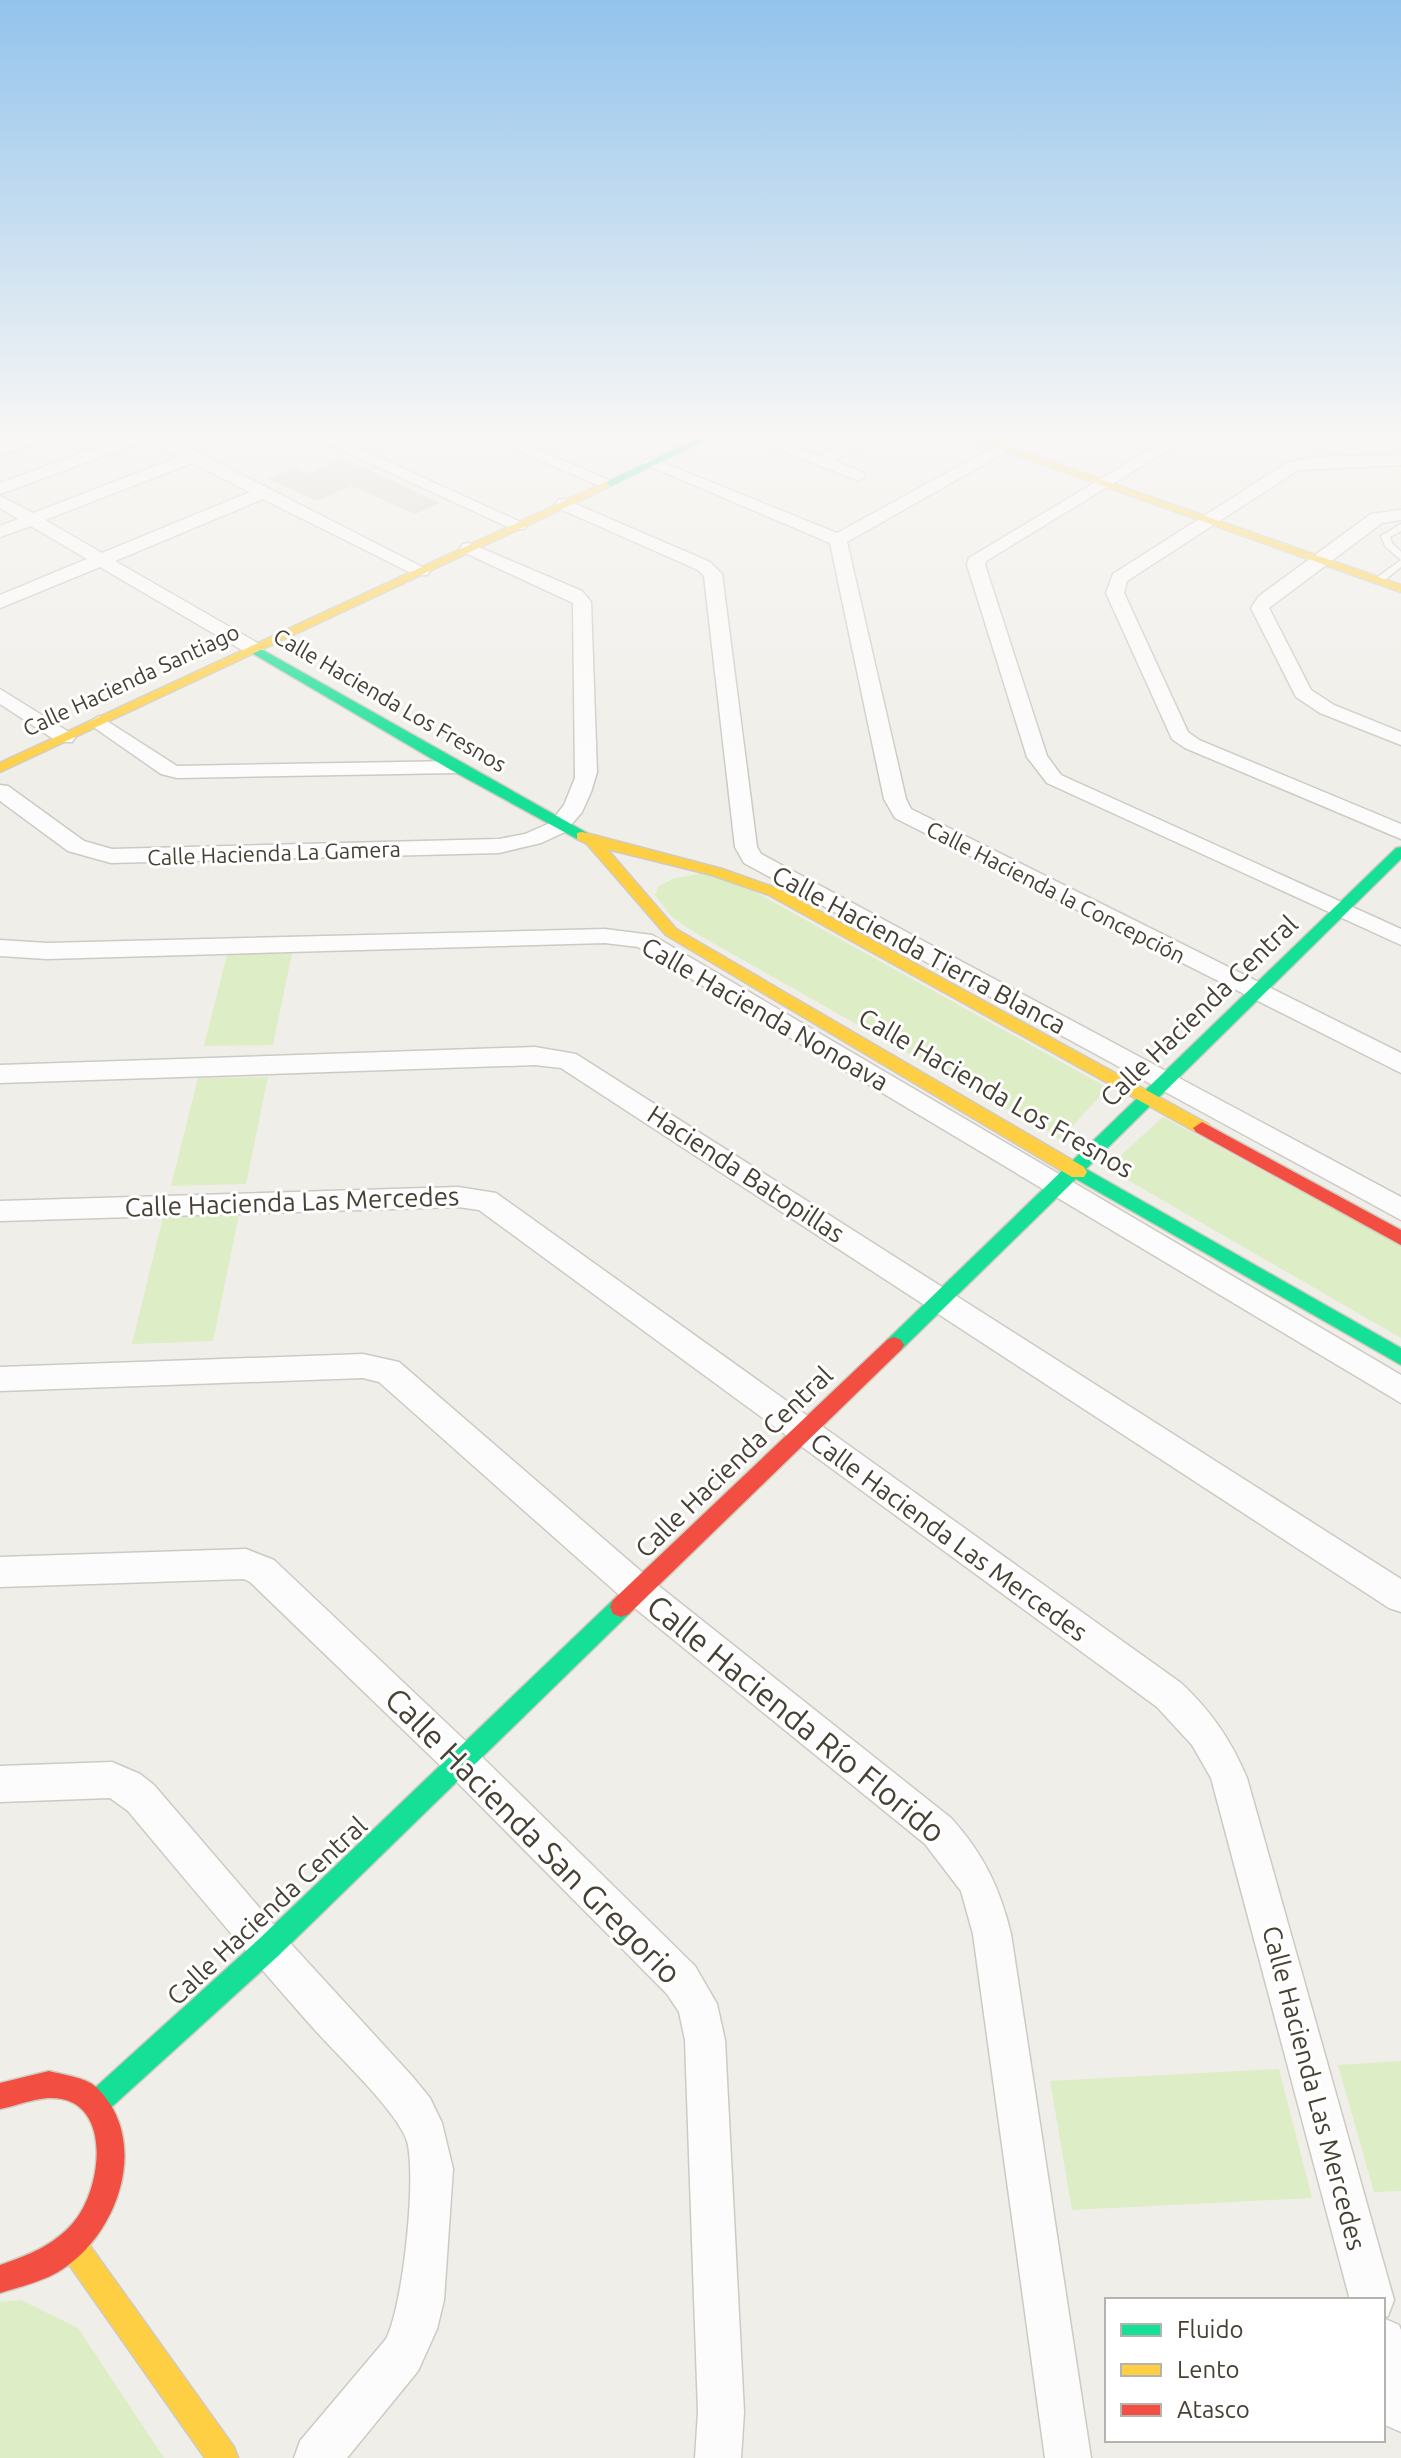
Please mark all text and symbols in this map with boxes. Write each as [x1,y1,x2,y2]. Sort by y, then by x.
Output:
street label: Calle Hacienda Santiago [19,618,243,741]
street label: Calle Hacienda Los Fresnos [269,623,511,777]
street label: Calle Hacienda la Concepción [923,815,1190,968]
street label: Calle Hacienda La Gamera [147,836,401,869]
street label: Calle Hacienda Tierra Blanca [767,860,1071,1039]
street label: Calle Hacienda Central [1094,909,1303,1112]
street label: Calle Hacienda Nonoava [637,931,894,1096]
street label: Calle Hacienda Los Fresnos [854,1002,1139,1183]
street label: Hacienda Batopillas [642,1099,850,1248]
street label: Calle Hacienda Las Mercedes [124,1181,460,1222]
street label: Calle Hacienda Central [629,1360,838,1563]
street label: Calle Hacienda Las Mercedes [805,1426,1093,1647]
street label: Calle Hacienda Río Florido [640,1587,953,1850]
street label: Calle Hacienda San Gregorio [378,1680,689,1991]
street label: Calle Hacienda Central [161,1810,373,2011]
street label: Calle Hacienda Las Mercedes [1257,1922,1372,2253]
legend [1105,2298,1385,2442]
text: Fluido [1177,2316,1244,2343]
text: Lento [1177,2356,1240,2383]
text: Atasco [1177,2396,1250,2423]

